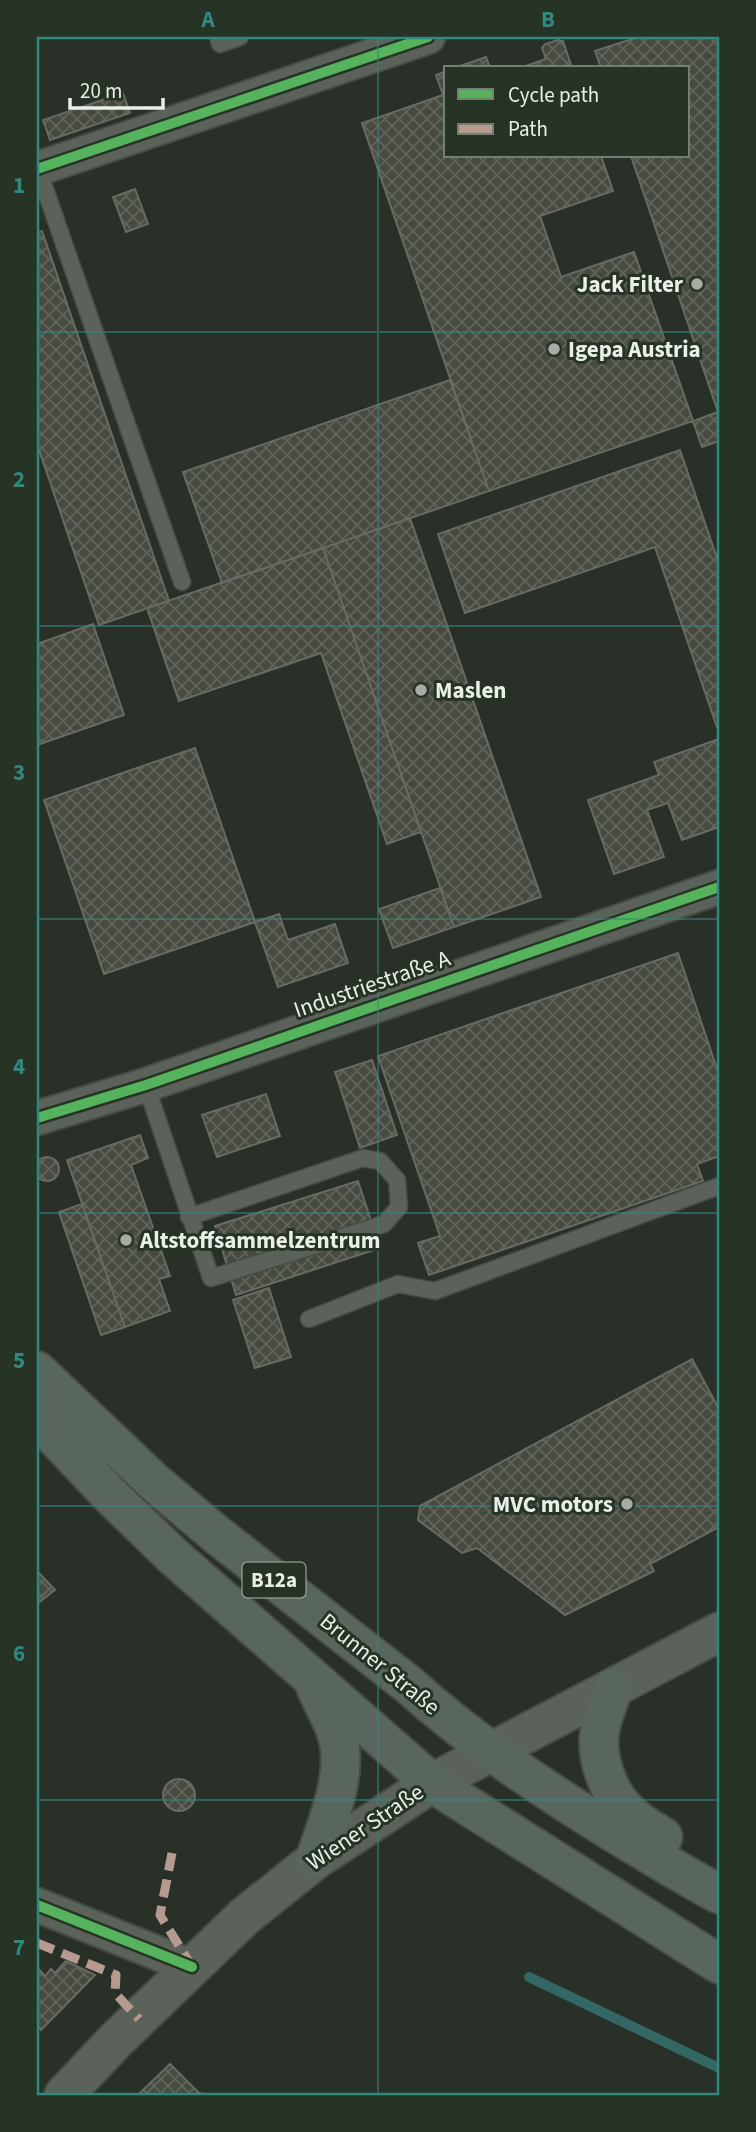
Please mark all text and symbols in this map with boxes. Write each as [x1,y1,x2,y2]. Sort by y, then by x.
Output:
text: A [200,3,215,36]
text: B [541,3,555,36]
scale bar [70,66,163,110]
legend [444,66,690,158]
text: 20 m [80,76,122,106]
text: Cycle path [508,80,599,110]
text: Path [508,114,548,144]
text: 1 [13,169,25,202]
place label: Jack Filter [577,268,684,301]
marker: Jack Filter [689,276,705,292]
place label: Igepa Austria [568,333,701,366]
marker: Igepa Austria [546,341,562,357]
text: 2 [13,463,25,496]
place label: Maslen [435,674,506,707]
marker: Maslen [413,682,429,698]
text: 3 [13,756,25,789]
street label: Industriestraße A [289,942,455,1026]
text: 4 [13,1050,25,1083]
place label: Altstoffsammelzentrum [139,1224,380,1257]
marker: Altstoffsammelzentrum [118,1232,134,1248]
text: 5 [13,1344,25,1377]
place label: MVC motors [493,1488,613,1521]
marker: MVC motors [619,1496,635,1512]
road number: B12a [243,1562,306,1598]
street label: Brunner Straße [313,1605,447,1723]
text: 6 [13,1637,25,1670]
street label: Wiener Straße [300,1776,430,1878]
text: 7 [13,1931,25,1964]

